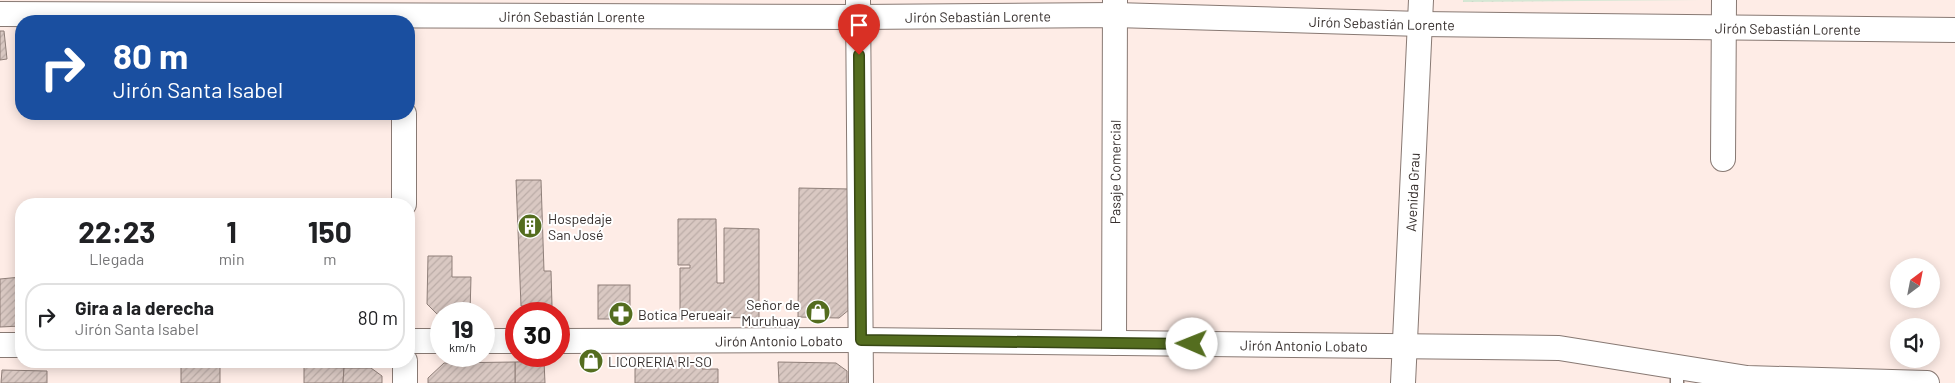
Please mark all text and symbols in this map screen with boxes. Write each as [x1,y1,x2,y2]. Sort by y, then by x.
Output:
pin [838,4,880,55]
street label: Jirón Sebastián Lorente [499,7,645,25]
street label: Jirón Sebastián Lorente [905,7,1051,25]
icon: arrive [845,11,873,39]
street label: Jirón Sebastián Lorente [1309,12,1455,33]
street label: Jirón Sebastián Lorente [1715,19,1861,37]
text: 80 m [113,34,188,76]
icon: right [30,35,95,100]
text: Jirón Santa Isabel [113,76,283,102]
street label: Pasaje Comercial [1106,120,1123,224]
street label: Avenida Grau [1402,152,1422,232]
place label: Hospedaje San José [548,210,612,243]
text: 22:23 [78,213,155,249]
text: 1 [226,213,237,249]
text: 150 [308,213,352,249]
building icon: Hospedaje San José [517,213,543,239]
text: Llegada [89,249,144,268]
text: min [219,249,245,268]
text: m [323,249,336,268]
north arrow [1890,258,1940,308]
map controls [1890,258,1940,368]
text: Gira a la derecha [75,296,214,319]
place label: Señor de Muruhuay [741,296,801,329]
shop icon: Señor de Muruhuay [805,299,831,325]
pharmacy icon: Botica Perueair [608,301,634,327]
speed limit sign: 30 [505,302,570,367]
icon: right [32,303,60,331]
text: 80 m [358,306,398,329]
place label: Botica Perueair [638,306,732,323]
text: 19 [451,313,474,343]
position arrow [1165,317,1217,369]
button: sound [1890,318,1940,368]
text: Jirón Santa Isabel [75,319,199,338]
street label: Jirón Antonio Lobato [715,332,843,349]
street label: Jirón Antonio Lobato [1240,336,1368,354]
text: km/h [449,340,476,354]
shop icon: LICORERIA RI-SO [578,348,604,374]
place label: LICORERIA RI-SO [608,353,712,370]

